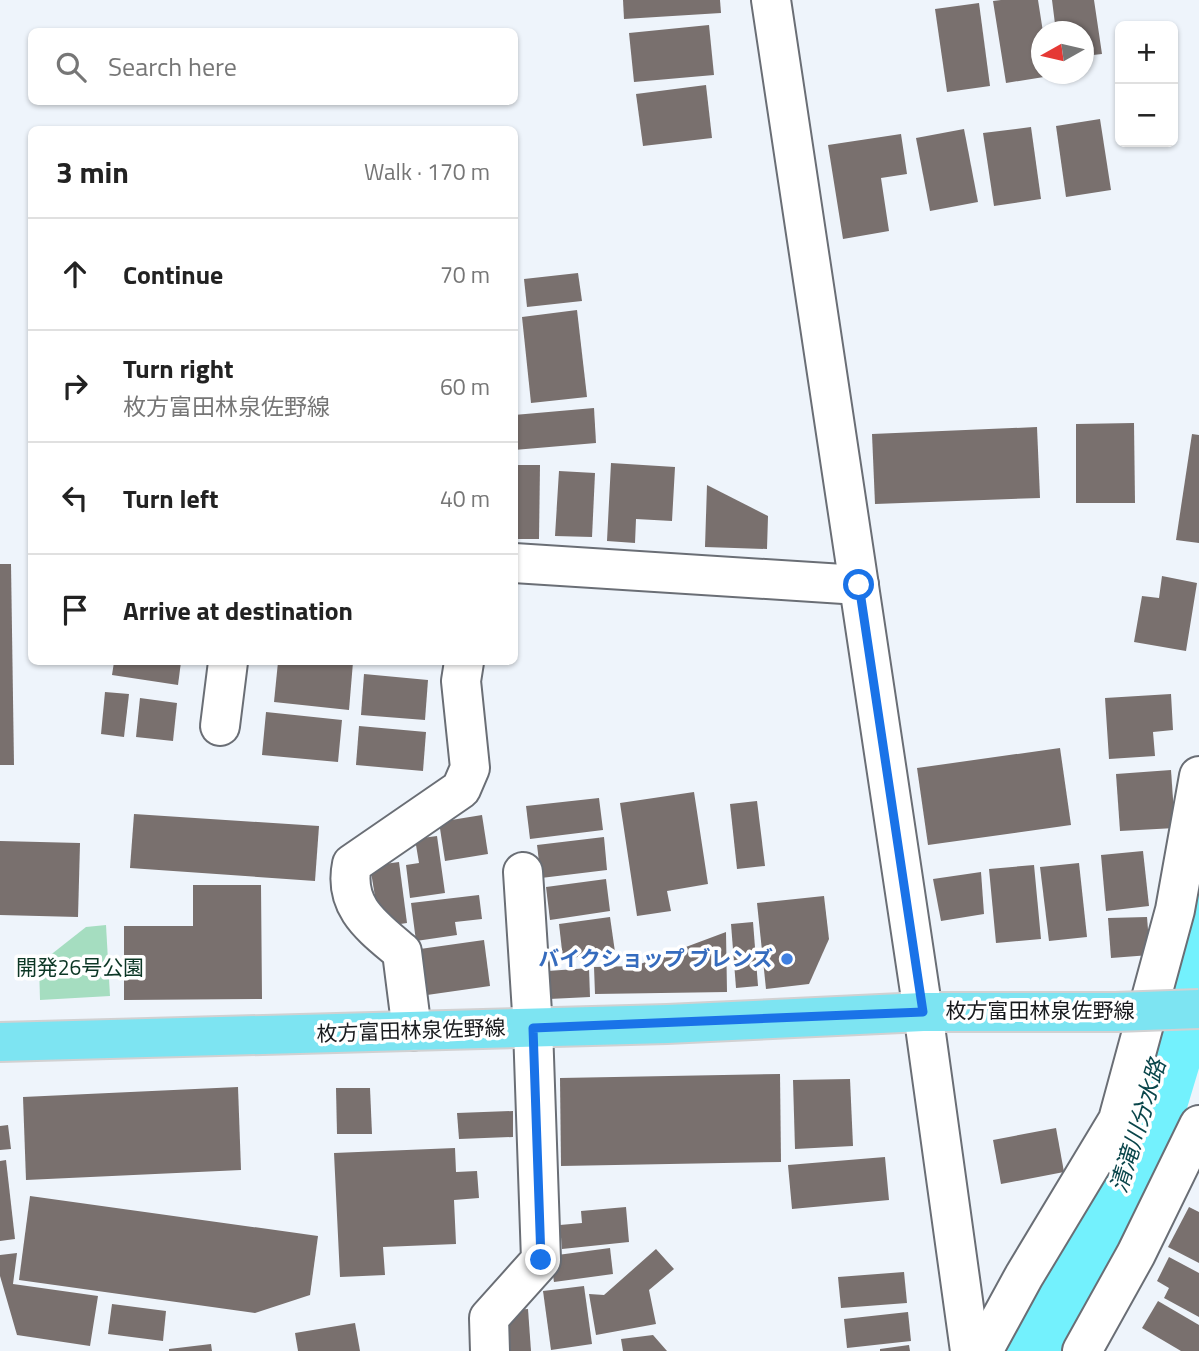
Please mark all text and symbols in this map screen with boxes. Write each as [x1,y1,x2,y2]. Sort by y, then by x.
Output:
north arrow [1031,21,1094,84]
map controls [1115,21,1178,147]
button: + [1115,21,1178,84]
search box [28,28,518,105]
text: Search here [108,47,237,86]
icon: search [52,48,90,86]
button: − [1115,84,1178,147]
text: 3 min [56,149,129,195]
text: Walk · 170 m [364,154,490,189]
icon: ahead [56,255,94,293]
text: Continue [123,255,223,294]
text: 70 m [440,257,490,292]
text: Turn right [123,349,234,388]
icon: right [56,367,94,405]
text: 60 m [440,369,490,404]
text: 枚方富田林泉佐野線 [123,389,330,424]
icon: left [56,479,94,517]
text: Turn left [123,479,218,518]
text: 40 m [440,481,490,516]
route start [843,569,874,600]
icon: arrive [56,591,94,629]
text: Arrive at destination [123,591,353,630]
place label: バイクショップ ブレンズ [538,942,773,974]
park label: 開発26号公園 [16,951,144,983]
marker: バイクショップ ブレンズ [779,951,795,967]
street label: 枚方富田林泉佐野線 [946,994,1135,1026]
street label: 枚方富田林泉佐野線 [316,1011,506,1049]
water label: 清滝川分水路 [1101,1053,1175,1197]
route end [525,1244,556,1275]

